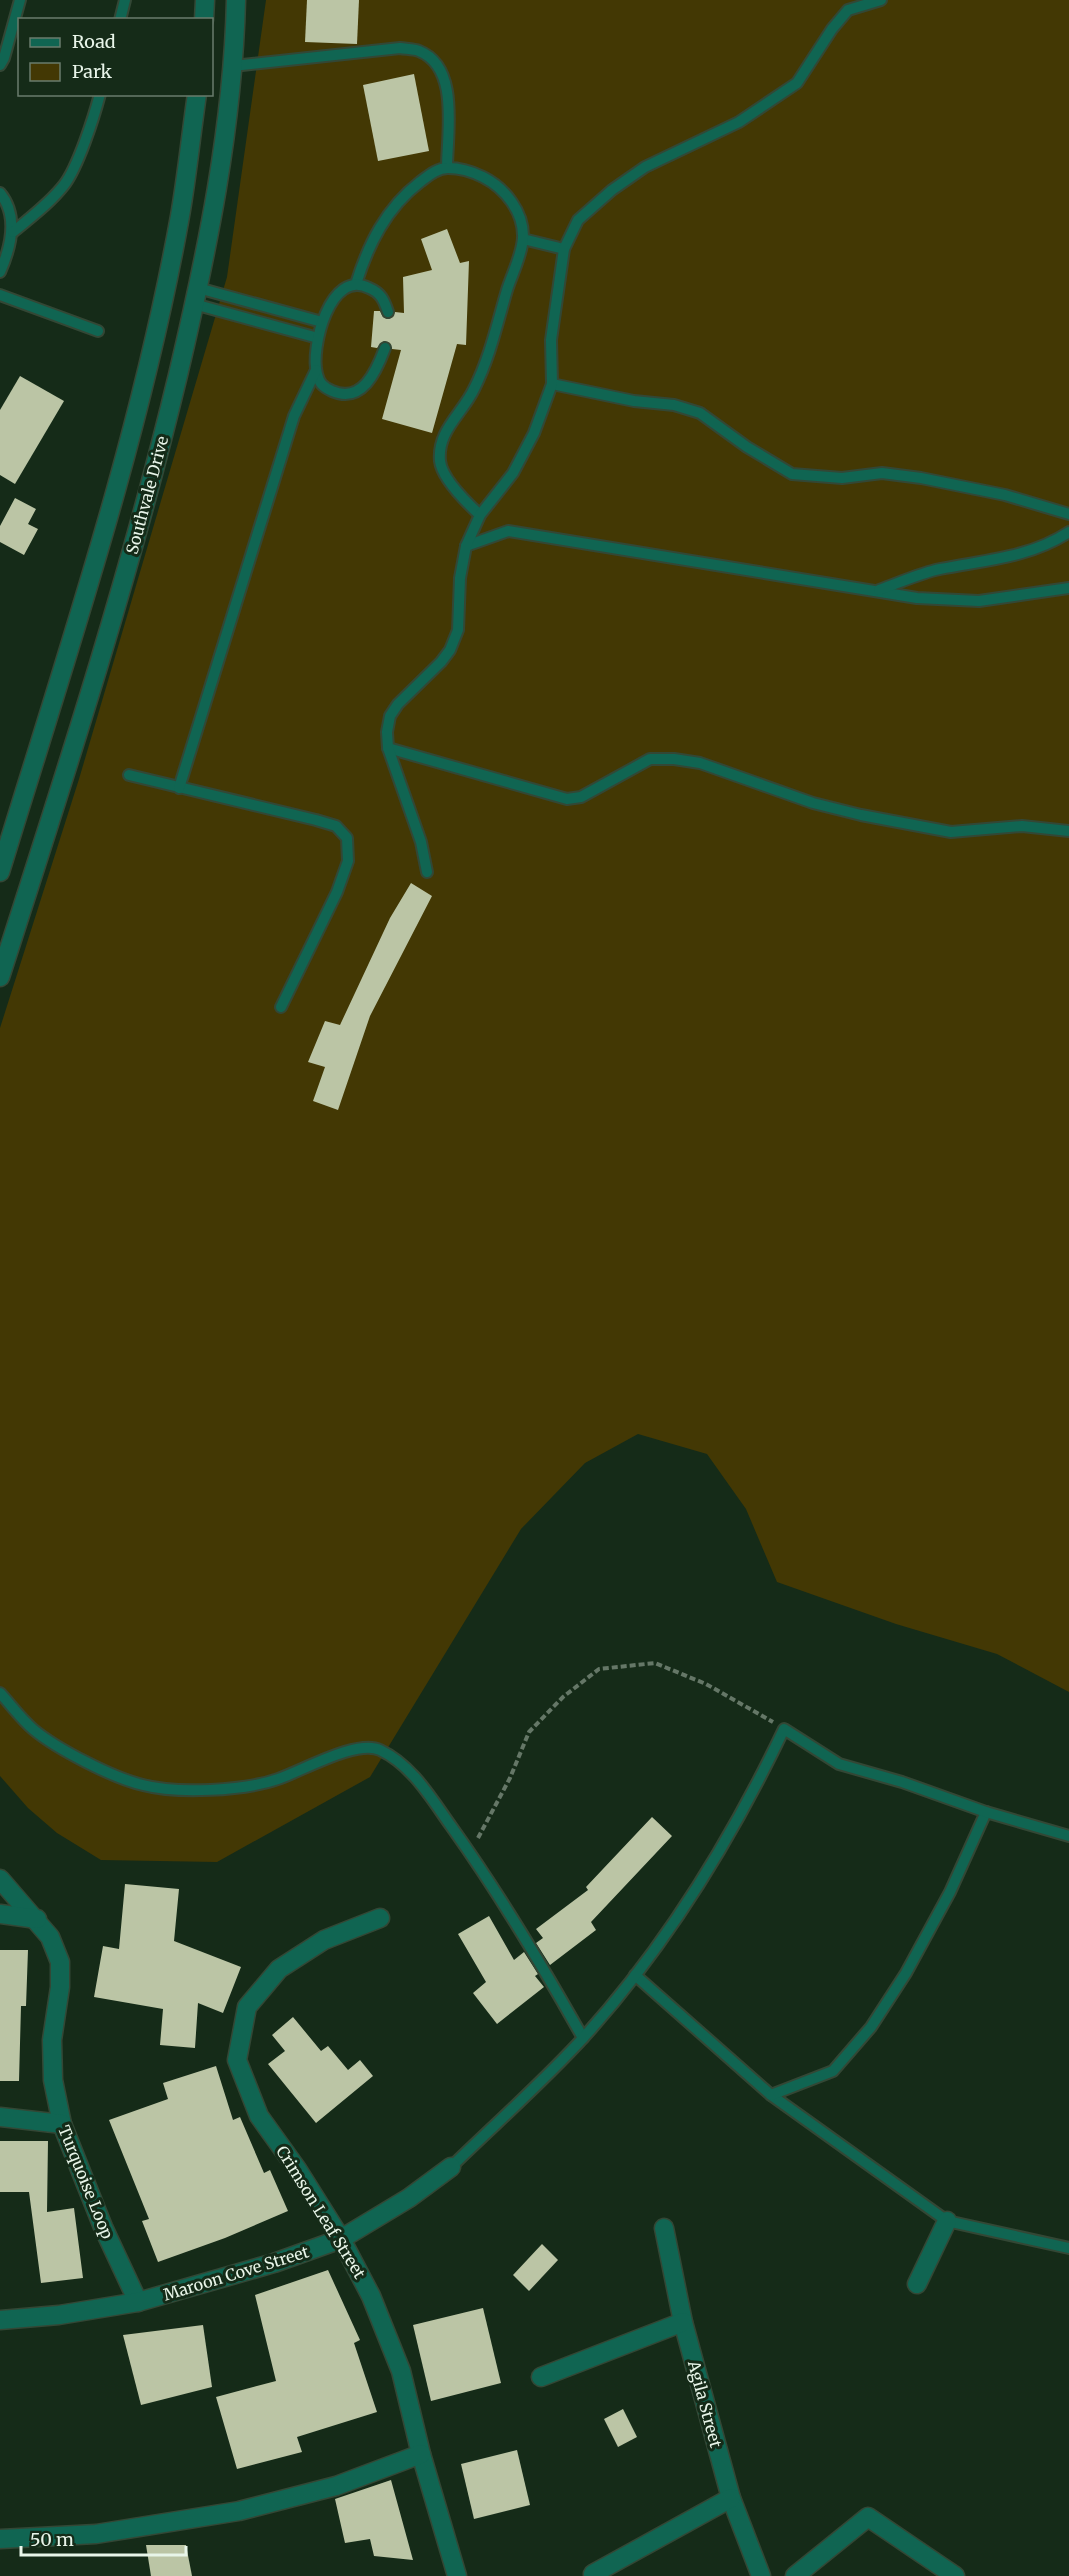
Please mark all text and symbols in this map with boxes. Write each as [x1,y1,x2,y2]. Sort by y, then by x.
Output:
legend [18,18,213,96]
text: Road [72,30,116,53]
text: Park [72,60,113,83]
street label: Southvale Drive [122,434,172,556]
street label: Turquoise Loop [54,2122,118,2242]
street label: Crimson Leaf Street [272,2142,370,2283]
street label: Maroon Cove Street [161,2241,312,2305]
street label: Agila Street [684,2357,726,2450]
scale bar [21,2519,186,2557]
text: 50 m [30,2528,74,2551]

